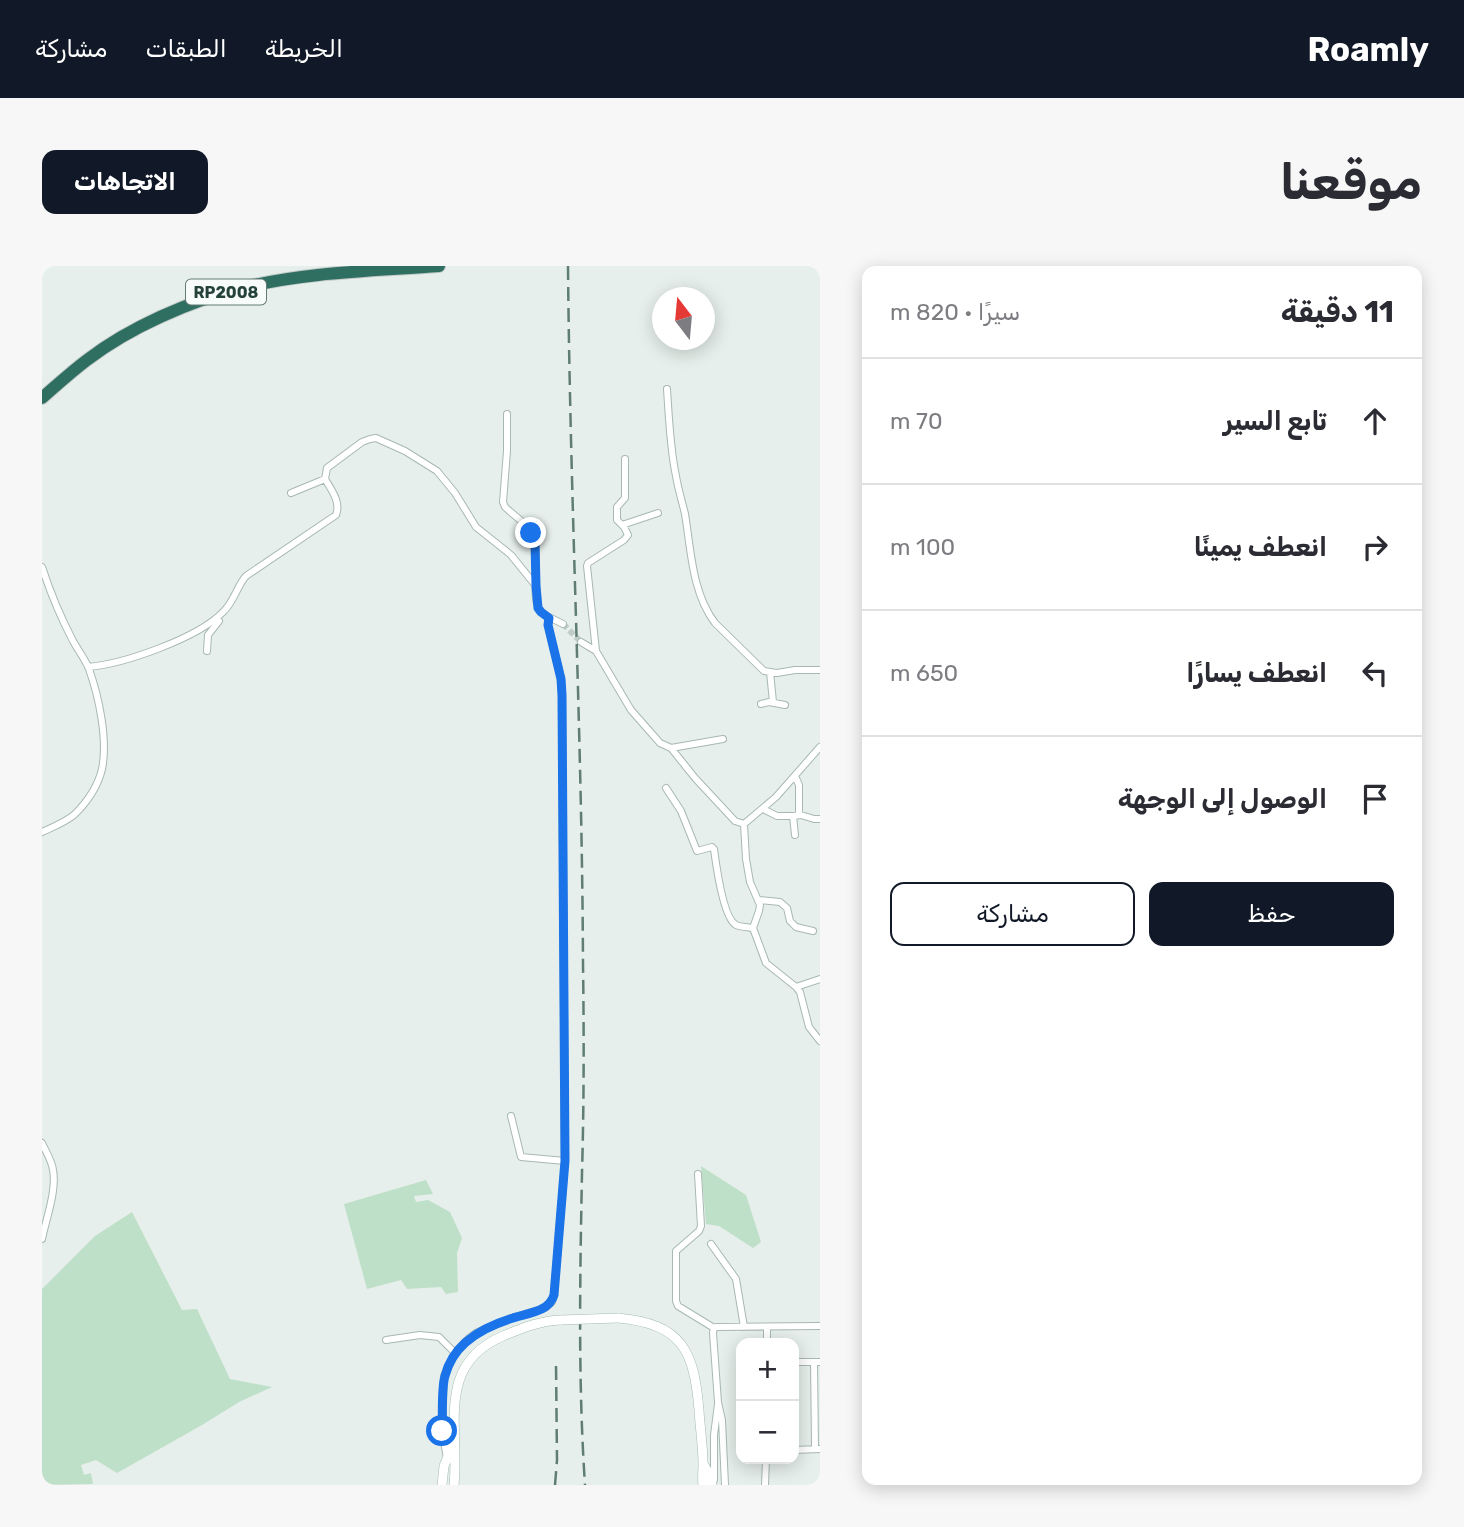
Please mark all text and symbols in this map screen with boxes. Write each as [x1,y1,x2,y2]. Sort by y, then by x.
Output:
text: Roamly [1307,30,1429,69]
text: مشاركة [35,35,107,63]
text: الطبقات [145,35,227,63]
text: الخريطة [265,35,343,63]
button: الاتجاهات [42,150,208,214]
text: موقعنا [1280,153,1422,211]
road number: RP2008 [186,280,266,304]
north arrow [652,287,715,350]
text: 11 دقيقة [1281,294,1394,330]
text: سيرًا · 820 m [890,298,1020,326]
icon: ahead [1356,402,1394,440]
text: تابع السير [1223,406,1327,437]
text: 70 m [890,407,943,435]
route end [515,517,546,548]
icon: right [1356,528,1394,566]
text: انعطف يمينًا [1194,532,1327,563]
text: 100 m [890,533,955,561]
icon: left [1356,654,1394,692]
text: انعطف يسارًا [1186,658,1327,689]
text: 650 m [890,659,958,687]
icon: arrive [1356,780,1394,818]
text: الوصول إلى الوجهة [1118,784,1327,815]
button: مشاركة [890,882,1135,946]
button: حفظ [1149,882,1394,946]
map controls [736,1338,799,1464]
button: + [736,1338,799,1401]
button: − [736,1401,799,1464]
route start [426,1415,457,1446]

